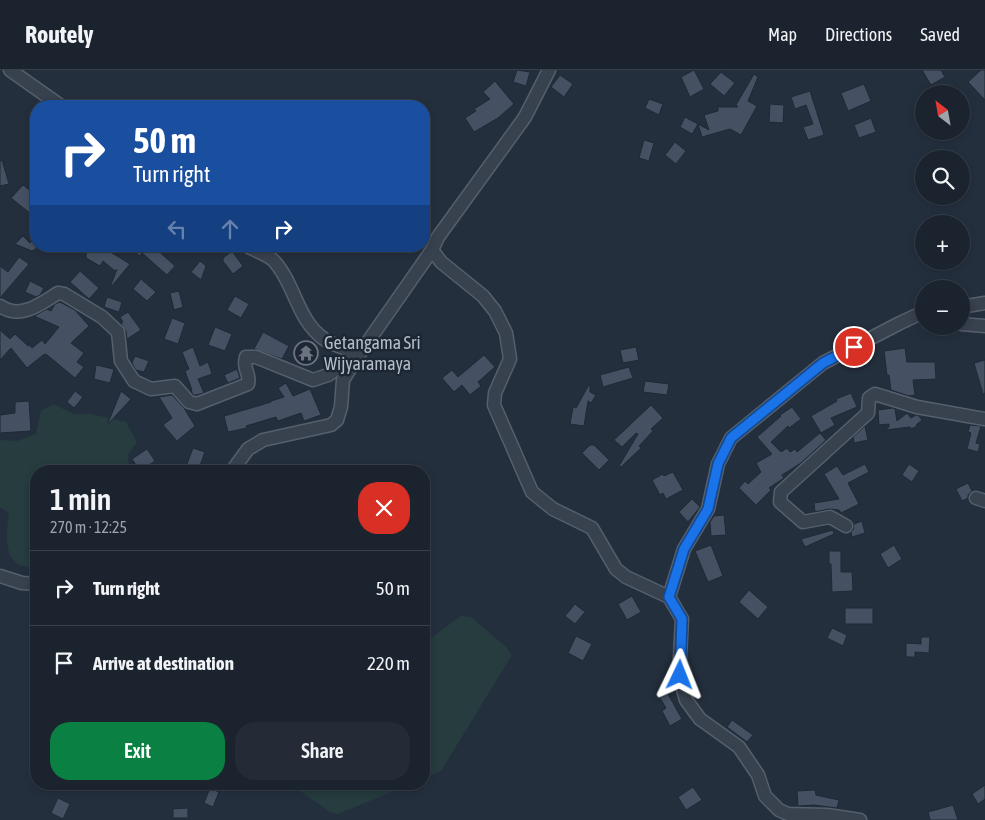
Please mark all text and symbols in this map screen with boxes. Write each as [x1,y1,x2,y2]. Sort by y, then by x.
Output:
text: Routely [25,21,93,48]
text: Map [768,24,797,45]
text: Directions [825,24,892,45]
text: Saved [920,24,960,45]
north arrow [915,85,970,140]
map controls [915,85,970,335]
icon: right [50,120,115,185]
text: 50 m [133,120,196,160]
button: search [915,150,970,205]
text: Turn right [133,161,210,187]
icon: left [163,215,191,243]
icon: ahead [216,215,244,243]
icon: right [269,215,297,243]
button: + [915,215,970,270]
button: − [915,280,970,335]
pin [833,326,875,368]
place label: Getangama Sri Wijyaramaya [324,332,421,374]
icon: arrive [840,333,868,361]
temple icon: Getangama Sri Wijyaramaya [293,340,319,366]
text: 1 min [50,482,111,516]
button: close [358,482,410,534]
text: 270 m · 12:25 [50,518,127,536]
icon: right [50,574,78,602]
text: Turn right [93,577,160,599]
text: 50 m [376,577,410,599]
position arrow [653,648,705,700]
icon: arrive [50,649,78,677]
text: Arrive at destination [93,652,234,674]
text: 220 m [367,652,410,674]
button: Exit [50,722,225,780]
button: Share [235,722,410,780]

